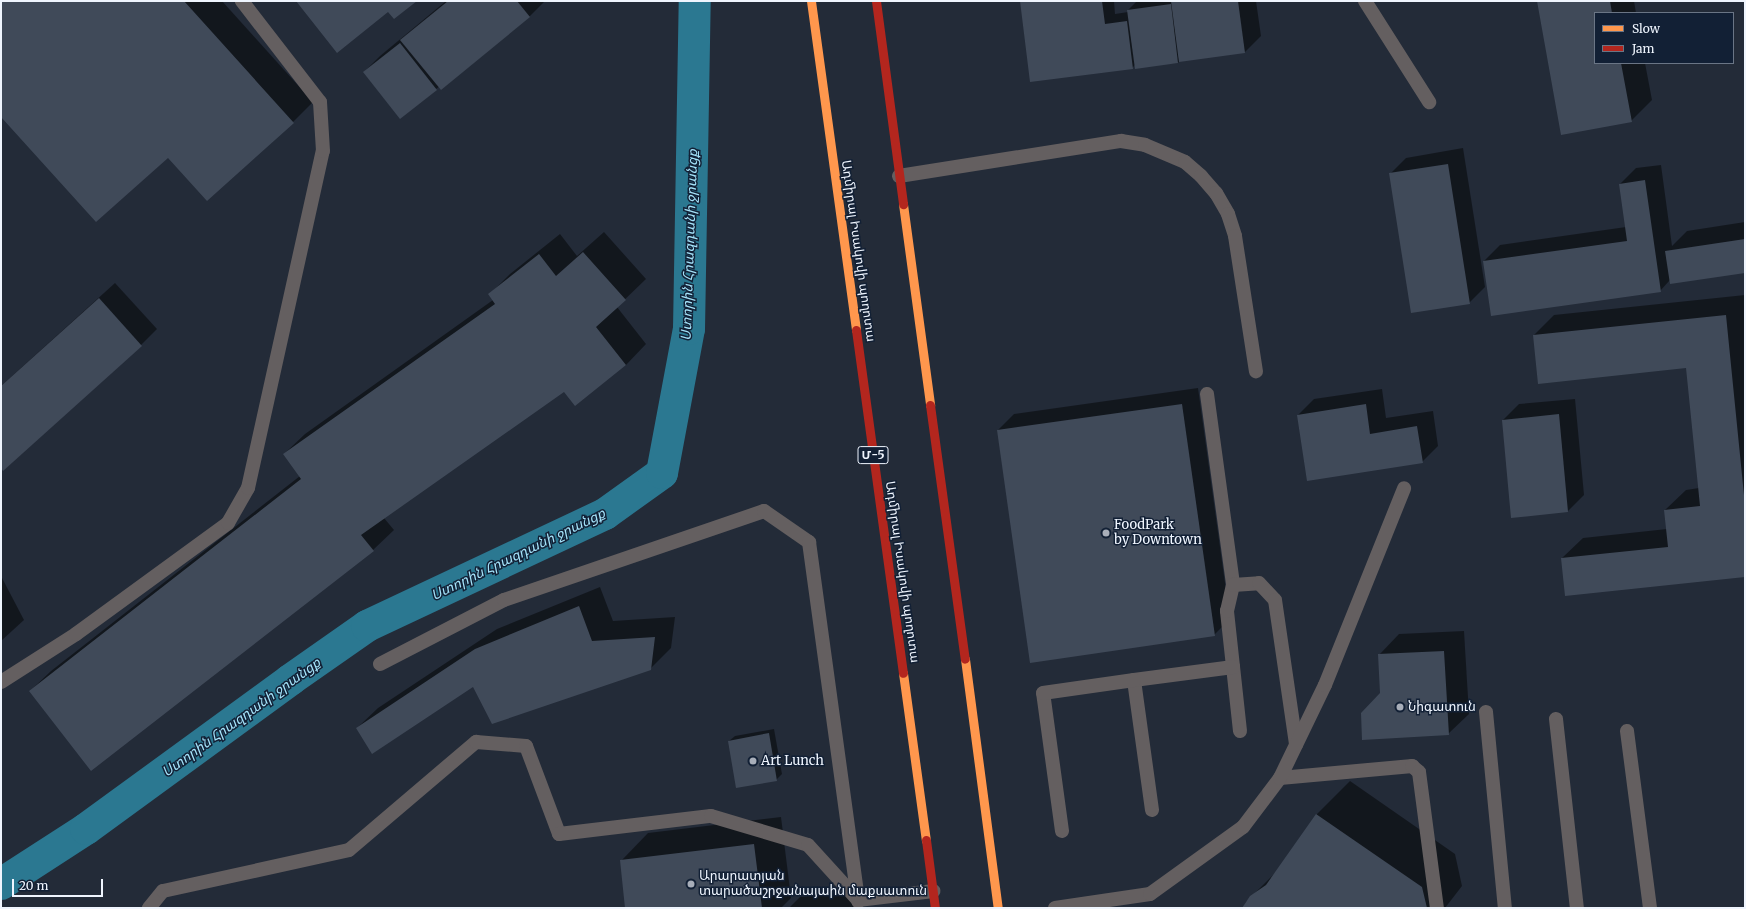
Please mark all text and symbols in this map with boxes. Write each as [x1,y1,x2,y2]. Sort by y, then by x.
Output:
legend [1594,12,1734,64]
text: Slow [1632,21,1660,36]
text: Jam [1632,41,1654,56]
water label: Ստորին Հրազդանի ջրանցք [677,149,701,341]
street label: Ադմիրալ Իսակովի պողոտա [838,159,878,343]
road number: Մ-5 [857,445,889,465]
street label: Ադմիրալ Իսակովի պողոտա [882,480,922,664]
water label: Ստորին Հրազդանի ջրանցք [428,504,608,604]
place label: FoodPark by Downtown [1114,518,1202,549]
marker: FoodPark by Downtown [1101,528,1111,538]
water label: Ստորին Հրազդանի ջրանցք [158,654,324,780]
place label: Նիգատուն [1408,699,1476,715]
marker: Նիգատուն [1395,702,1405,712]
place label: Art Lunch [761,753,824,769]
marker: Art Lunch [748,756,758,766]
place label: Արարատյան տարածաշրջանայաին մաքսատուն [699,869,927,900]
scale bar [14,871,105,897]
text: 20 m [19,878,48,893]
marker: Արարատյան տարածաշրջանայաին մաքսատուն [686,879,696,889]

